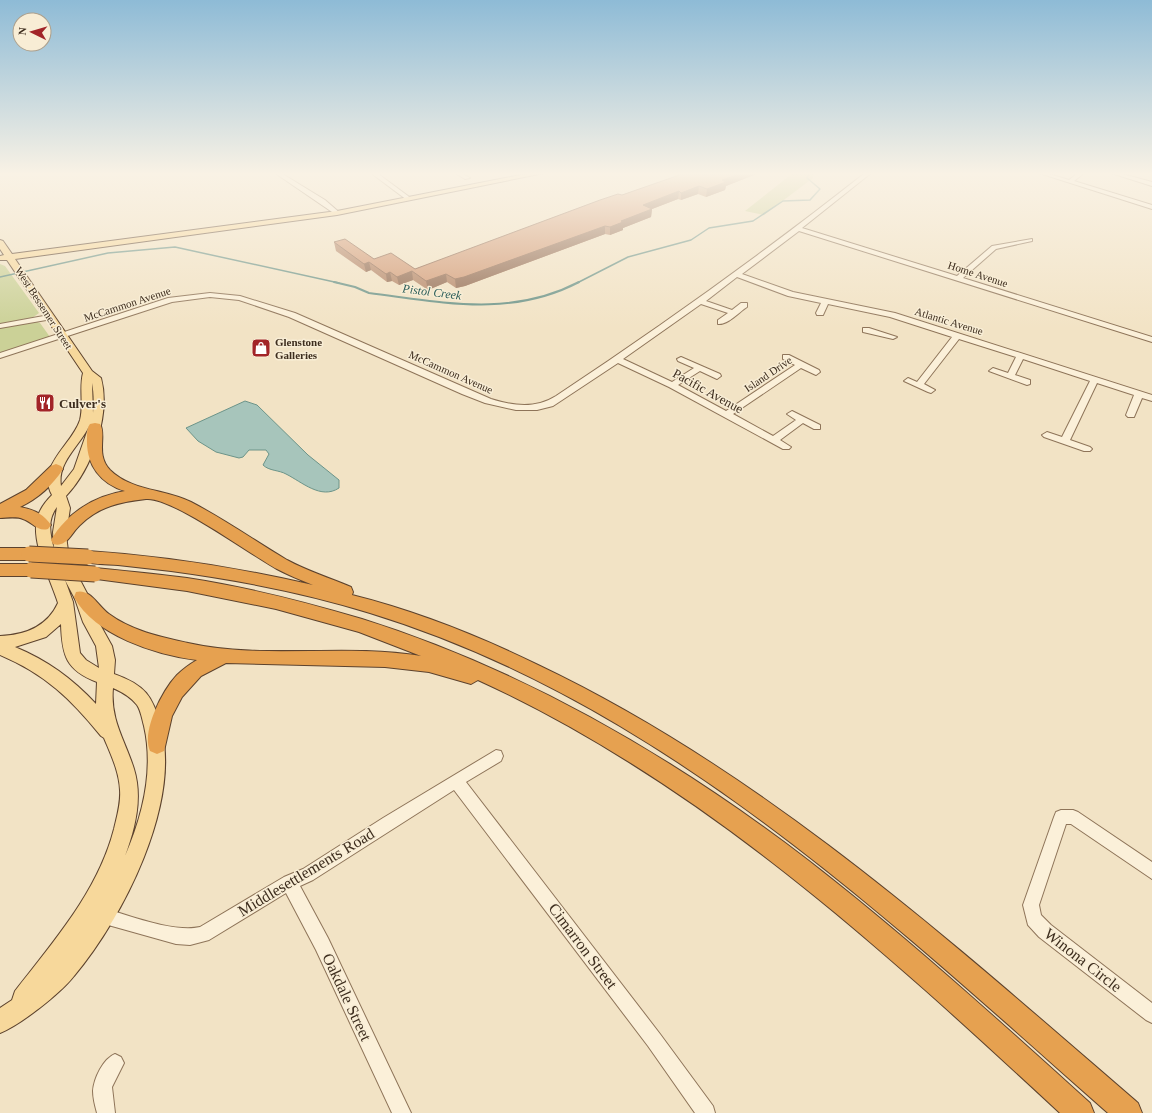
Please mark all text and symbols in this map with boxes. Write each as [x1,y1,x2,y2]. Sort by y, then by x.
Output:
north arrow [12,12,52,52]
text: N [16,27,28,36]
street label: Home Avenue [946,259,1010,289]
street label: West Bessemer Street [13,265,75,351]
water label: Pistol Creek [401,281,463,303]
street label: McCammon Avenue [82,284,172,324]
street label: Atlantic Avenue [913,305,985,337]
place label: Glenstone Galleries [275,336,322,361]
shop icon: Glenstone Galleries [250,337,272,359]
street label: McCammon Avenue [407,348,495,396]
street label: Island Drive [742,354,794,394]
street label: Pacific Avenue [670,366,746,417]
restaurant icon: Culver's [34,392,56,414]
place label: Culver's [59,396,106,411]
street label: Middlesettlements Road [235,825,377,919]
street label: Cimarron Street [545,900,621,993]
street label: Winona Circle [1041,925,1125,995]
street label: Oakdale Street [319,951,375,1044]

